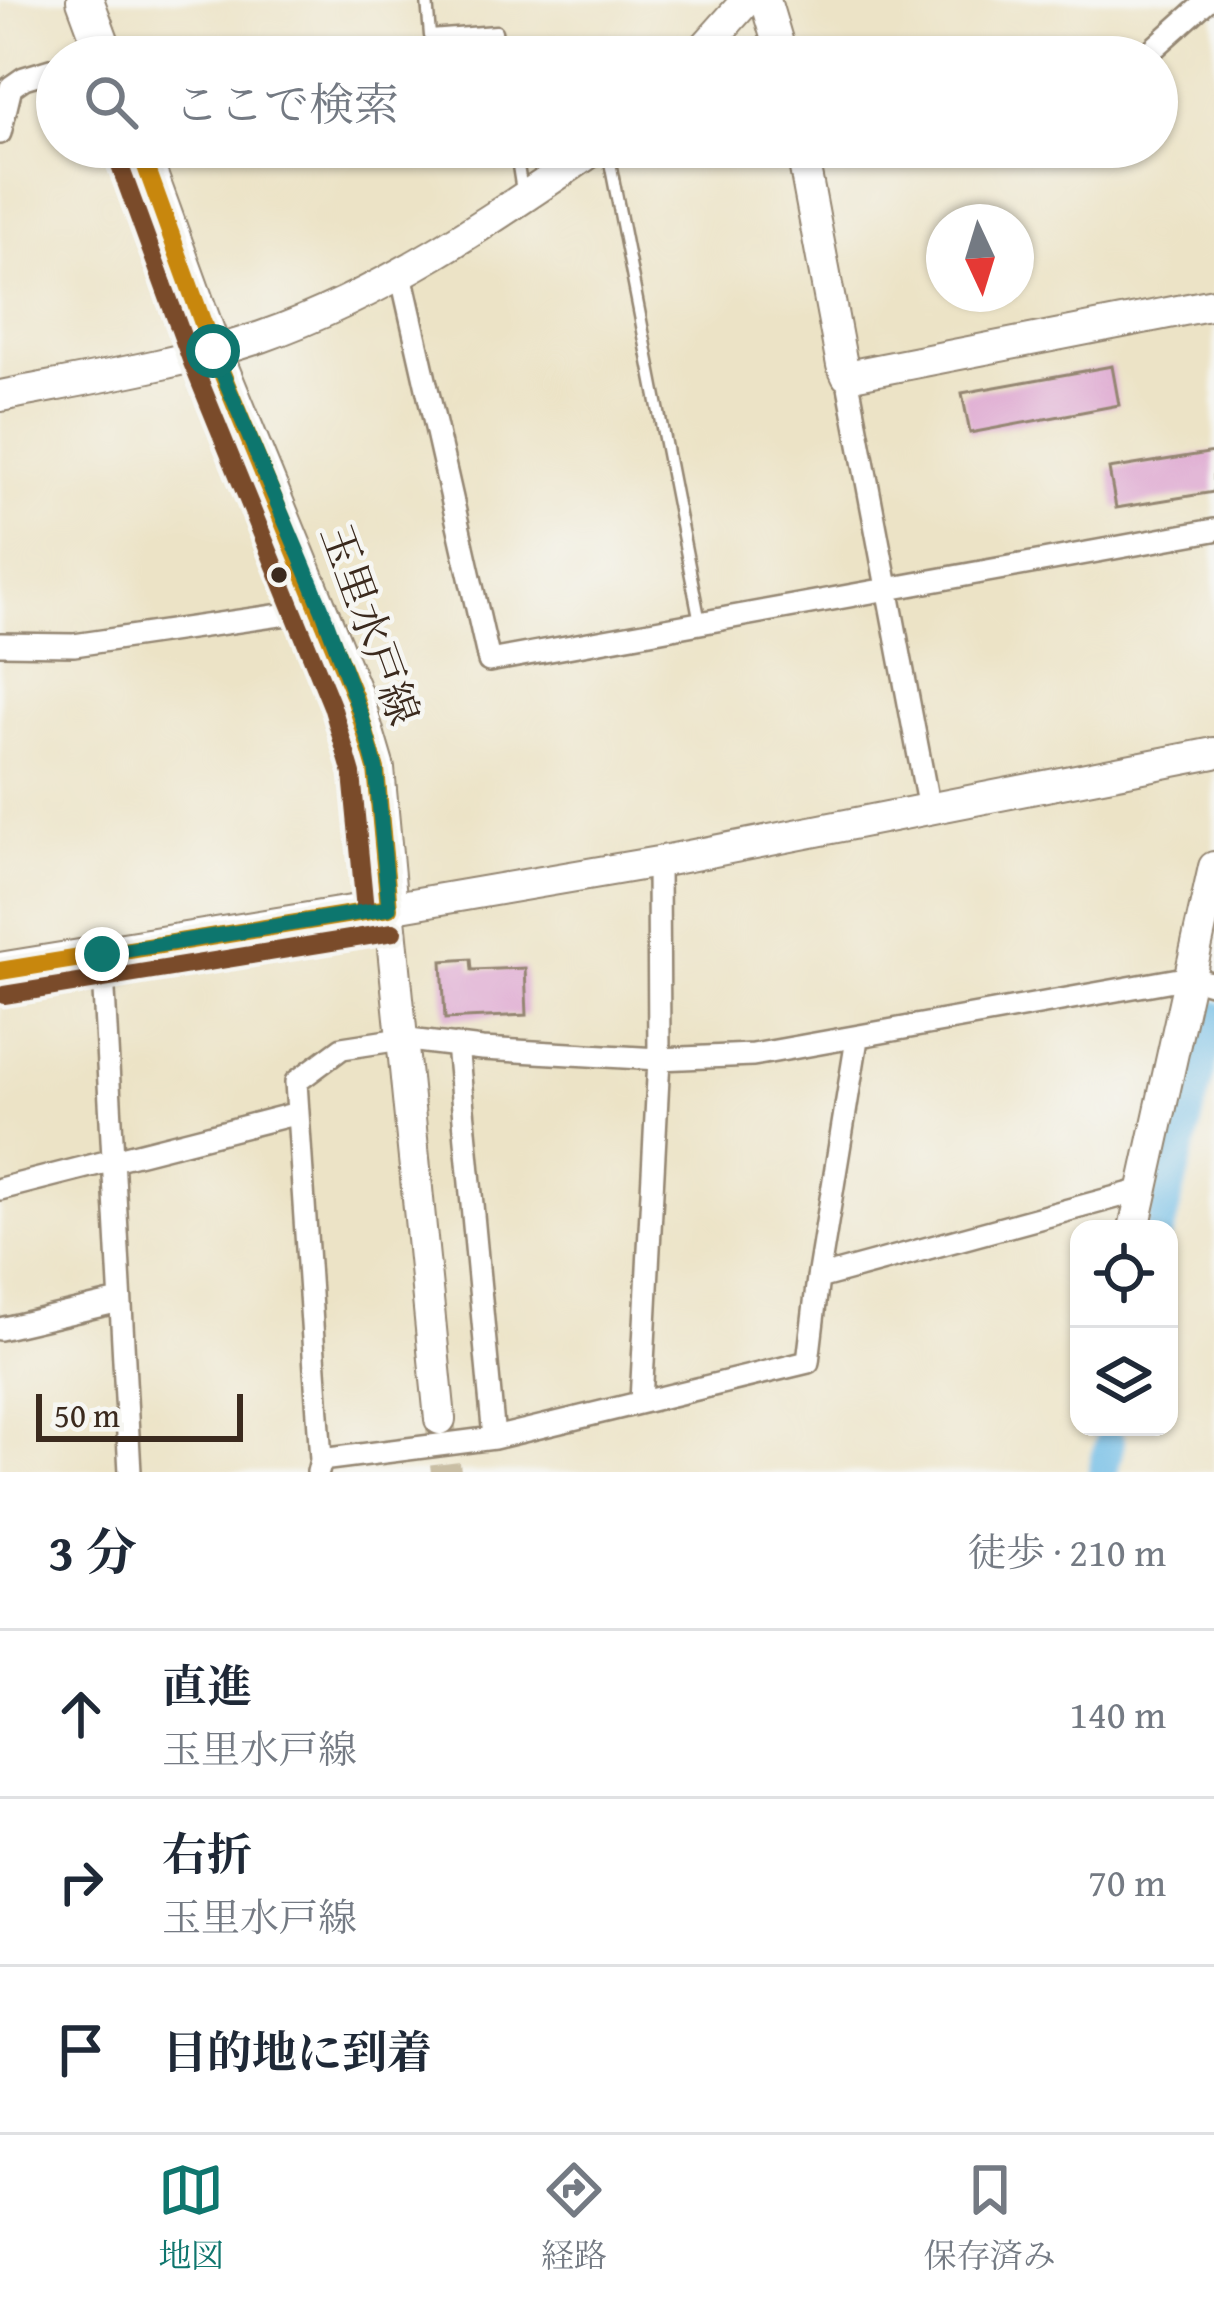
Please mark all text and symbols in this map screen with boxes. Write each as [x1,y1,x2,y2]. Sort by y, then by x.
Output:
search box [36,36,1178,168]
icon: search [78,69,144,135]
text: ここで検索 [174,71,399,136]
north arrow [926,204,1034,312]
route start [186,324,240,378]
street label: 玉里水戸線 [306,515,436,733]
unlabelled marker [268,564,290,586]
route end [75,927,129,981]
map controls [1070,1220,1178,1436]
button: locate [1070,1220,1178,1328]
button: layers [1070,1328,1178,1436]
scale bar [36,1388,243,1441]
text: 50 m [54,1391,120,1439]
text: 3 分 [48,1514,137,1589]
text: 徒歩 · 210 m [968,1523,1166,1580]
text: 直進 [162,1653,252,1718]
icon: ahead [48,1681,114,1747]
text: 140 m [1069,1685,1166,1742]
text: 玉里水戸線 [162,1720,357,1777]
text: 右折 [162,1821,252,1886]
icon: right [48,1849,114,1915]
text: 70 m [1088,1853,1166,1910]
text: 玉里水戸線 [162,1888,357,1945]
icon: arrive [48,2017,114,2083]
text: 目的地に到着 [162,2019,432,2084]
tab: 地図 [158,2157,224,2279]
tab: 経路 [541,2157,607,2279]
tab: 保存済み [924,2157,1056,2279]

